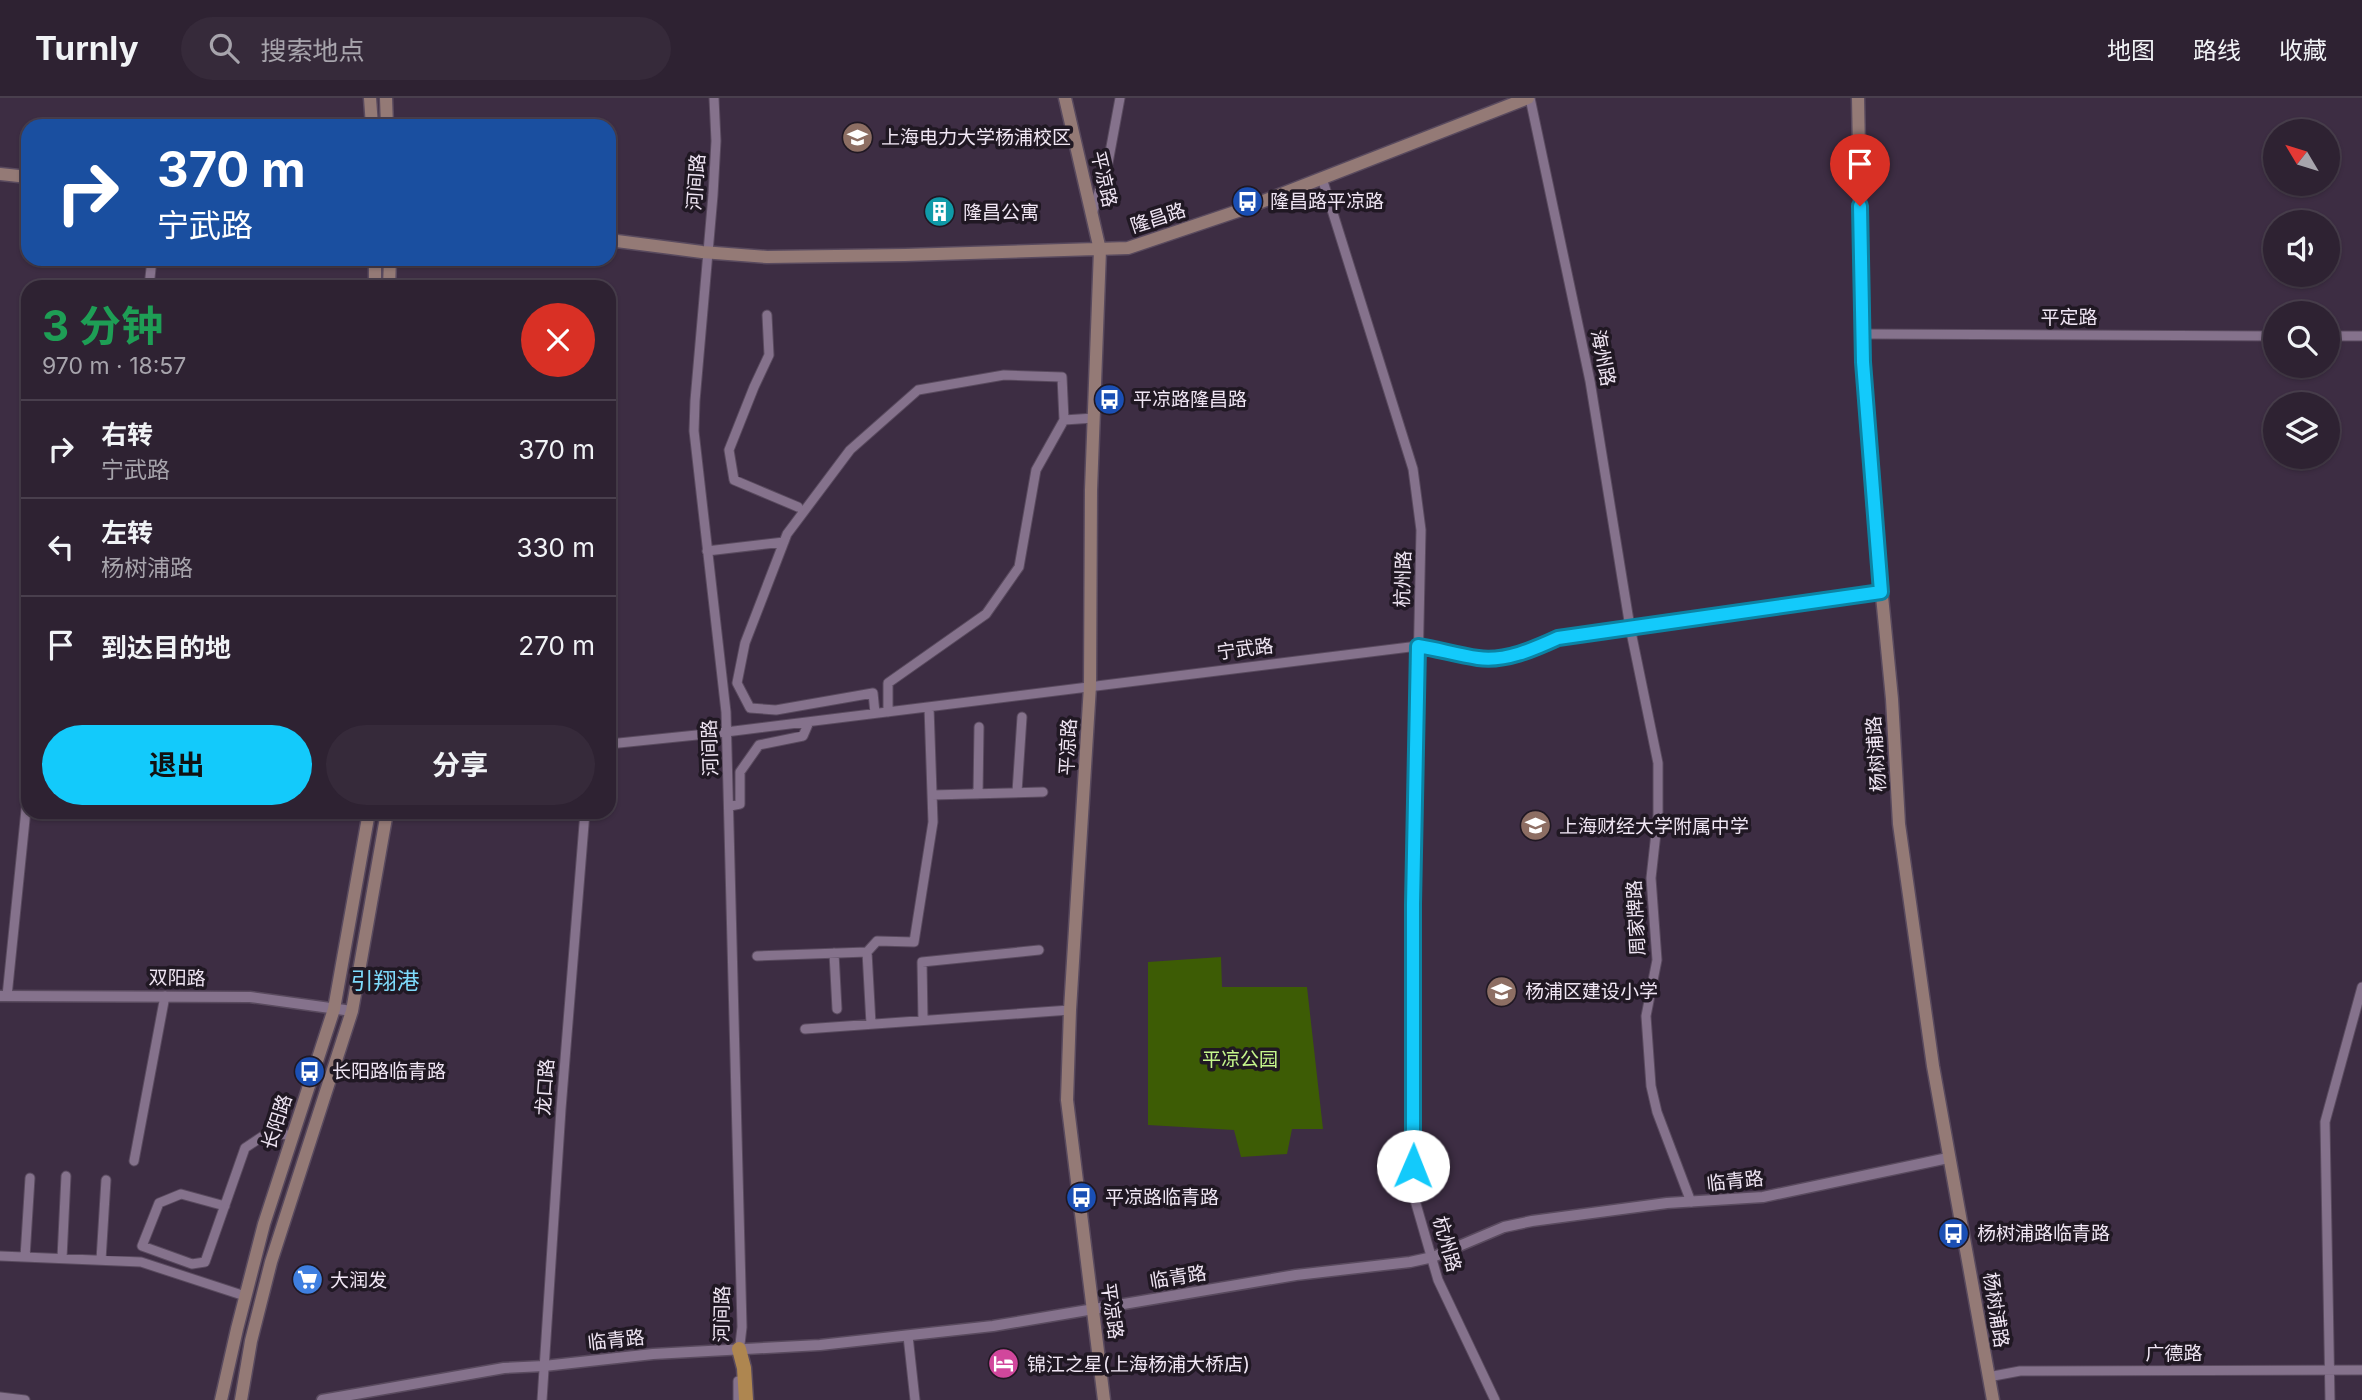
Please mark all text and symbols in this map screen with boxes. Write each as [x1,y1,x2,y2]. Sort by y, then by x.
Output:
search box [181,17,671,80]
text: Turnly [35,28,139,68]
icon: search [205,29,243,67]
text: 搜索地点 [261,35,365,66]
text: 地图 [2107,36,2155,65]
text: 路线 [2193,36,2241,65]
text: 收藏 [2279,36,2327,65]
north arrow [2263,119,2340,196]
map controls [2263,119,2340,469]
school or university icon: 上海电力大学杨浦校区 [841,120,875,154]
place label: 上海电力大学杨浦校区 [881,126,1071,149]
pin [1830,134,1890,206]
text: 370 m [157,140,306,199]
icon: arrive [1841,145,1879,183]
icon: right [42,147,133,238]
street label: 平凉路 [1086,149,1122,209]
street label: 河间路 [683,153,709,211]
bus stop icon: 隆昌路平凉路 [1230,184,1264,218]
place label: 隆昌路平凉路 [1270,190,1384,213]
building icon: 隆昌公寓 [923,195,957,229]
street label: 隆昌路 [1127,198,1189,238]
place label: 隆昌公寓 [963,201,1039,224]
text: 宁武路 [157,206,253,245]
button: sound [2263,210,2340,287]
text: 3 分钟 [42,300,163,351]
button: search [2263,301,2340,378]
button: close [521,303,595,377]
street label: 平定路 [2040,306,2098,329]
street label: 海州路 [1586,328,1620,388]
text: 970 m · 18:57 [42,352,186,380]
bus stop icon: 平凉路隆昌路 [1093,382,1127,416]
place label: 平凉路隆昌路 [1133,388,1247,411]
button: layers [2263,392,2340,469]
text: 右转 [101,419,153,450]
icon: right [42,430,80,468]
text: 370 m [518,434,595,465]
text: 宁武路 [101,456,170,484]
text: 左转 [101,517,153,548]
icon: left [42,528,80,566]
text: 330 m [516,532,595,563]
street label: 杭州路 [1391,550,1415,608]
text: 杨树浦路 [101,554,193,582]
icon: arrive [42,626,80,664]
text: 270 m [518,630,595,661]
text: 到达目的地 [101,632,231,663]
street label: 宁武路 [1215,634,1275,664]
street label: 杨树浦路 [1862,715,1890,793]
street label: 平凉路 [1055,718,1081,776]
street label: 河间路 [698,719,722,777]
button: 退出 [42,725,312,805]
button: 分享 [326,725,595,805]
school or university icon: 上海财经大学附属中学 [1519,809,1553,843]
place label: 上海财经大学附属中学 [1559,815,1749,838]
street label: 周家牌路 [1623,879,1649,957]
street label: 双阳路 [148,966,206,990]
district label: 引翔港 [351,967,420,995]
school or university icon: 杨浦区建设小学 [1485,974,1519,1008]
place label: 杨浦区建设小学 [1525,980,1658,1003]
park label: 平凉公园 [1202,1048,1278,1071]
bus stop icon: 长阳路临青路 [292,1054,326,1088]
street label: 龙口路 [532,1058,558,1116]
place label: 长阳路临青路 [332,1060,446,1083]
street label: 长阳路 [257,1091,297,1153]
position arrow [1376,1129,1450,1203]
street label: 临青路 [1705,1167,1765,1195]
bus stop icon: 平凉路临青路 [1065,1180,1099,1214]
place label: 平凉路临青路 [1105,1186,1219,1209]
street label: 杭州路 [1428,1213,1466,1275]
bus stop icon: 杨树浦路临青路 [1937,1216,1971,1250]
place label: 杨树浦路临青路 [1977,1222,2110,1245]
street label: 临青路 [1148,1261,1208,1293]
supermarket icon: 大润发 [290,1263,324,1297]
place label: 大润发 [330,1269,387,1292]
street label: 杨树浦路 [1979,1271,2013,1349]
street label: 平凉路 [1097,1281,1127,1341]
street label: 河间路 [710,1285,734,1343]
street label: 临青路 [586,1326,646,1354]
street label: 广德路 [2145,1342,2203,1365]
hotel icon: 锦江之星(上海杨浦大桥店) [987,1347,1021,1381]
place label: 锦江之星(上海杨浦大桥店) [1027,1353,1250,1376]

